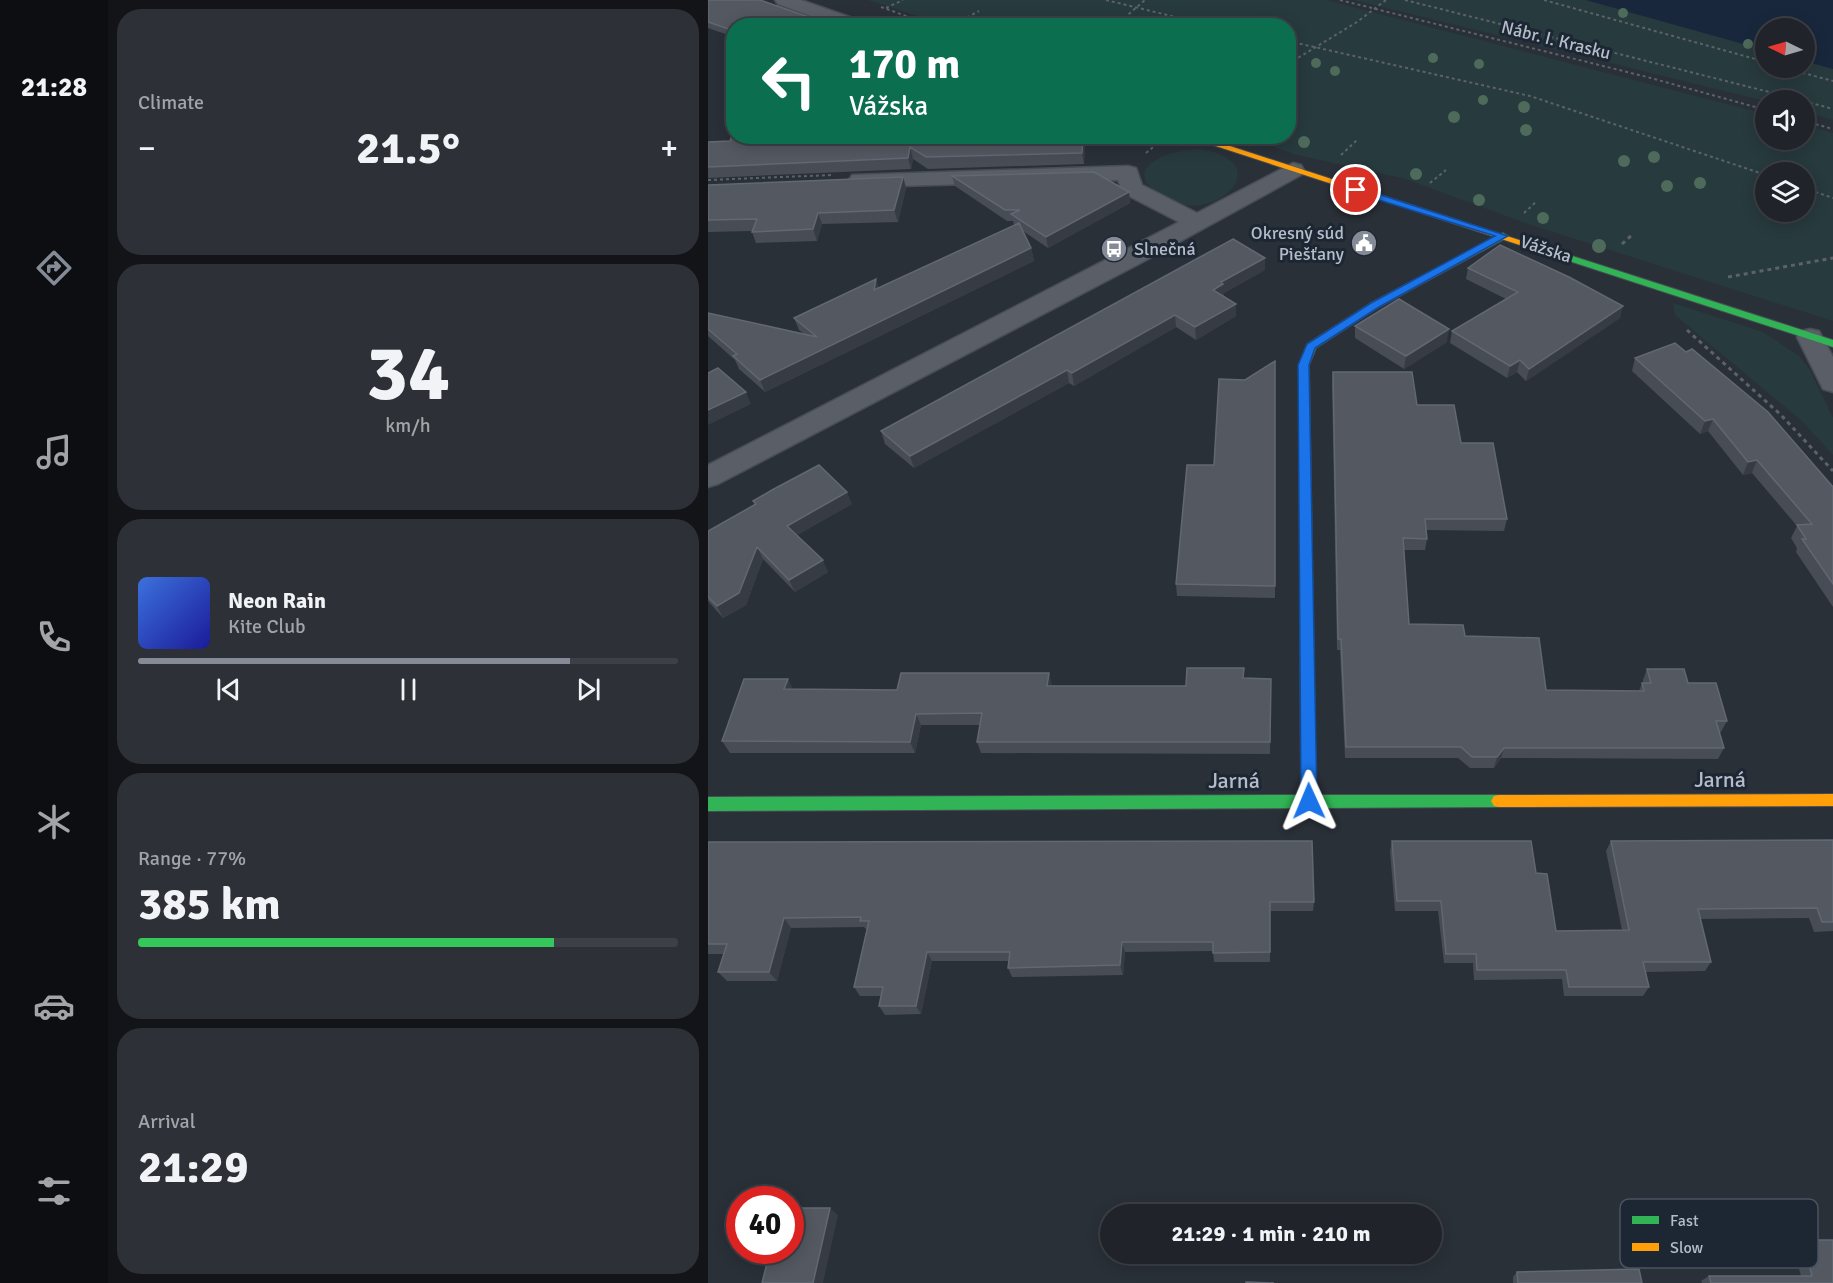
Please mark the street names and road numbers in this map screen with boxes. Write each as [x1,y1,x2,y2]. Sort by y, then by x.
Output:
street label: Nábr. I. Krasku [1499,16,1613,64]
street label: Vážska [1517,230,1575,268]
street label: Jarná [1694,766,1746,793]
street label: Jarná [1208,767,1260,794]

